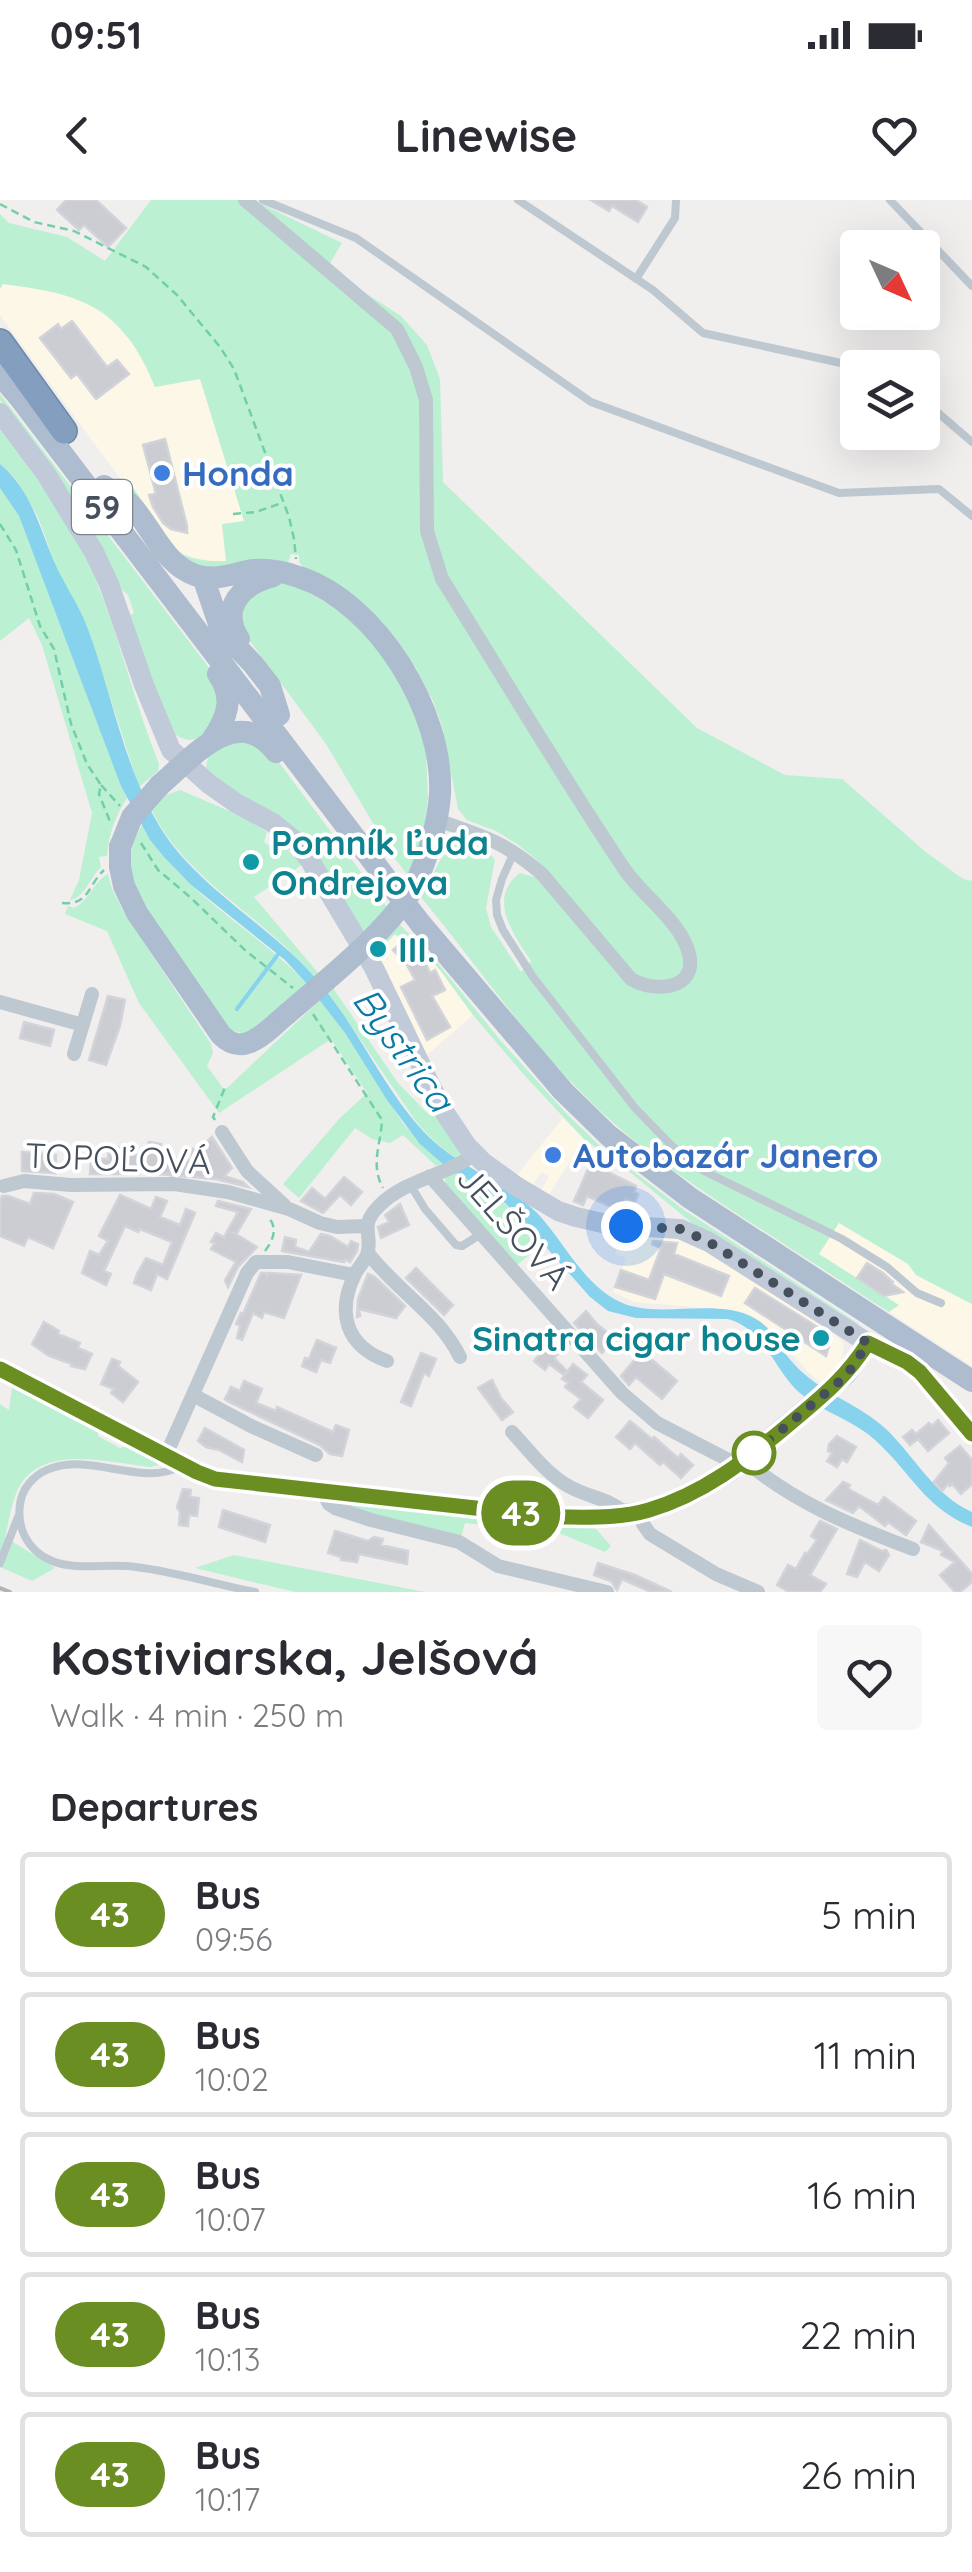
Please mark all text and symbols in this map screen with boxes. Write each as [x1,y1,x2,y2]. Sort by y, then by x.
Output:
text: 09:51 [50,11,142,59]
text: Linewise [395,107,577,163]
icon: back [50,108,105,163]
icon: heart [867,108,922,163]
north arrow [840,230,940,330]
map controls [840,230,940,450]
button: layers [840,350,940,450]
place label: Honda [182,451,294,495]
marker: Honda [151,462,173,484]
road number: 59 [72,480,132,534]
place label: Pomník Ľuda Ondrejova [271,820,489,904]
marker: Pomník Ľuda Ondrejova [240,851,262,873]
place label: III. [398,927,436,971]
marker: III. [367,938,389,960]
water label: Bystrica [343,977,466,1122]
street label: TOPOĽOVÁ [24,1133,212,1183]
place label: Autobazár Janero [573,1133,878,1177]
marker: Autobazár Janero [542,1144,564,1166]
street label: JELŠOVÁ [448,1156,580,1298]
your location [601,1201,651,1251]
place label: Sinatra cigar house [472,1316,801,1360]
marker: Sinatra cigar house [810,1327,832,1349]
unlabelled marker [733,1432,775,1474]
line badge: 43 [476,1480,566,1546]
text: 43 [501,1491,541,1535]
button: heart [817,1625,922,1730]
text: Kostiviarska, Jelšová [50,1627,538,1687]
text: Walk · 4 min · 250 m [50,1695,344,1735]
text: Departures [50,1783,258,1831]
text: Bus [195,1871,261,1919]
text: 5 min [821,1891,917,1939]
text: 43 [90,1892,130,1936]
text: 09:56 [195,1919,273,1959]
text: Bus [195,2011,261,2059]
text: 11 min [814,2031,917,2079]
text: 43 [90,2032,130,2076]
text: 10:02 [195,2059,269,2099]
text: Bus [195,2151,261,2199]
text: 16 min [807,2171,917,2219]
text: 43 [90,2172,130,2216]
text: 10:07 [195,2199,266,2239]
text: Bus [195,2291,261,2339]
text: 22 min [800,2311,917,2359]
text: 43 [90,2312,130,2356]
text: 10:13 [195,2339,260,2379]
text: Bus [195,2431,261,2479]
text: 26 min [800,2451,917,2499]
text: 43 [90,2452,130,2496]
text: 10:17 [195,2479,260,2519]

